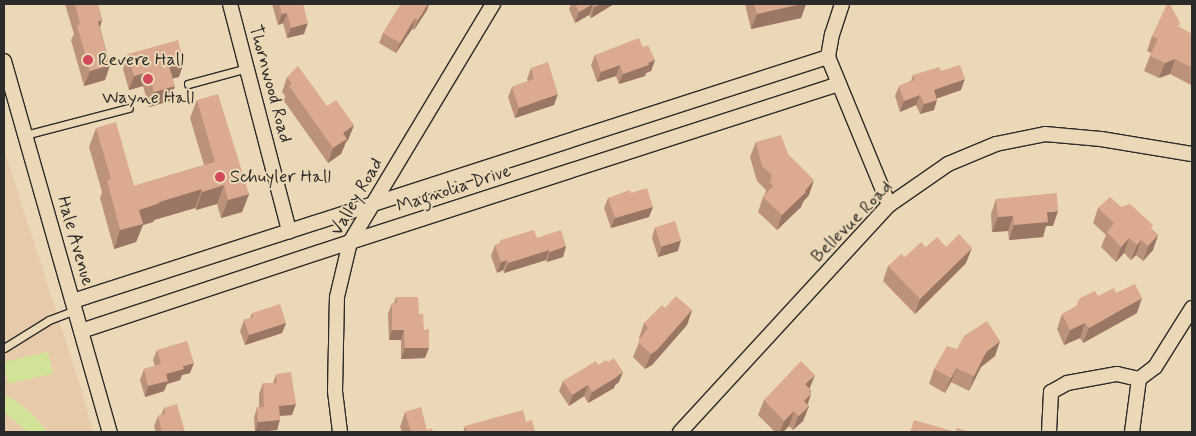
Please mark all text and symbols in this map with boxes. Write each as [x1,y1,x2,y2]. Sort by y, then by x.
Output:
street label: Thornwood Road [244,23,296,145]
place label: Revere Hall [98,49,184,71]
marker: Revere Hall [82,54,94,66]
marker: Wayne Hall [142,73,154,85]
place label: Wayne Hall [103,87,193,109]
street label: Valley Road [326,154,388,240]
street label: Magnolia Drive [394,160,514,218]
place label: Schuyler Hall [230,166,330,188]
marker: Schuyler Hall [214,171,226,183]
street label: Bellevue Road [807,177,897,267]
street label: Hale Avenue [51,192,99,290]

